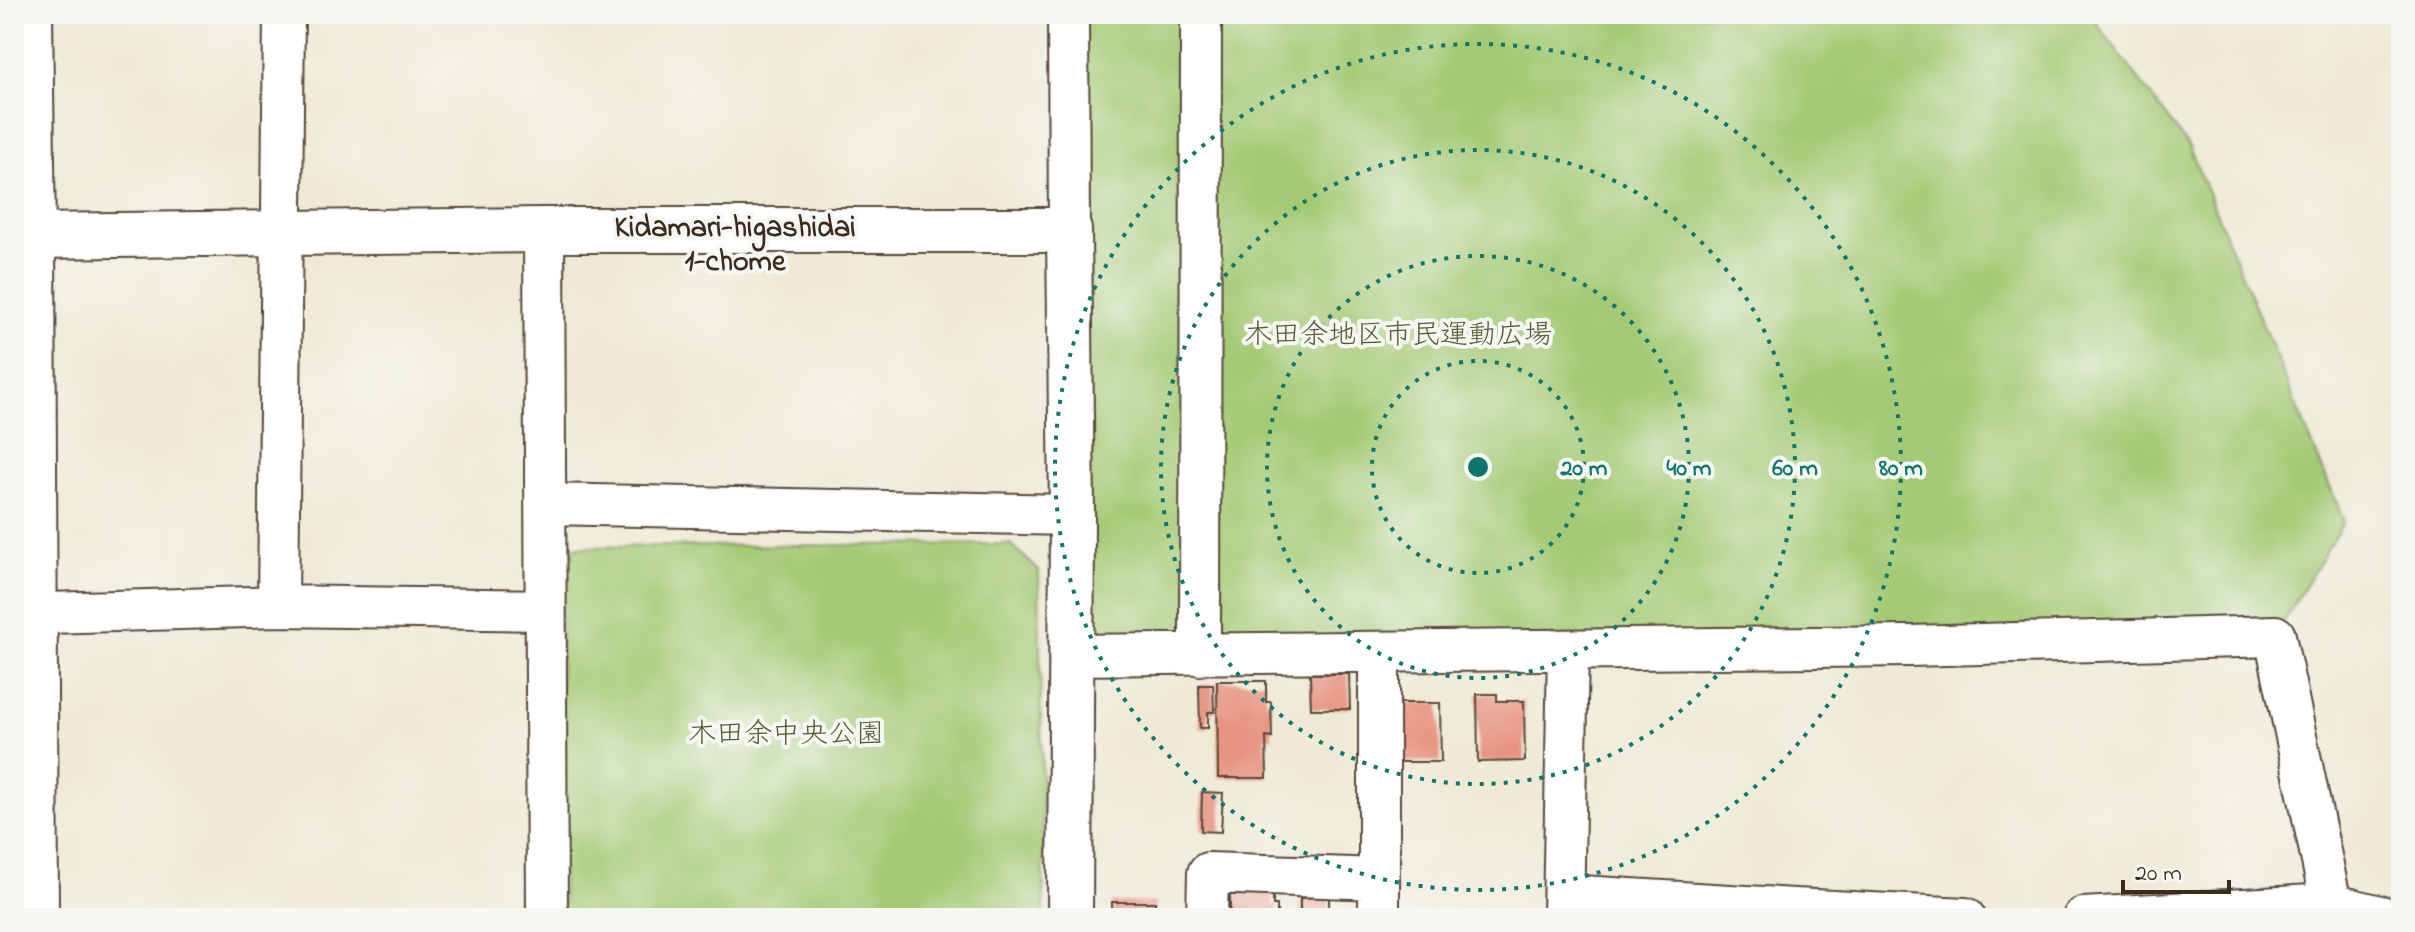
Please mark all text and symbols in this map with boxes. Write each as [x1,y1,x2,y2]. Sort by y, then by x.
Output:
district label: Kidamari-higashidai 1-chome [614,207,856,285]
park label: 木田余地区市民運動広場 [1244,316,1552,357]
text: 20 m [1560,452,1608,487]
text: 40 m [1667,452,1712,487]
text: 60 m [1772,452,1818,487]
text: 80 m [1878,452,1923,487]
centre of rings [1464,453,1492,481]
park label: 木田余中央公園 [688,715,884,756]
scale bar [2123,844,2229,894]
text: 20 m [2135,857,2182,892]

